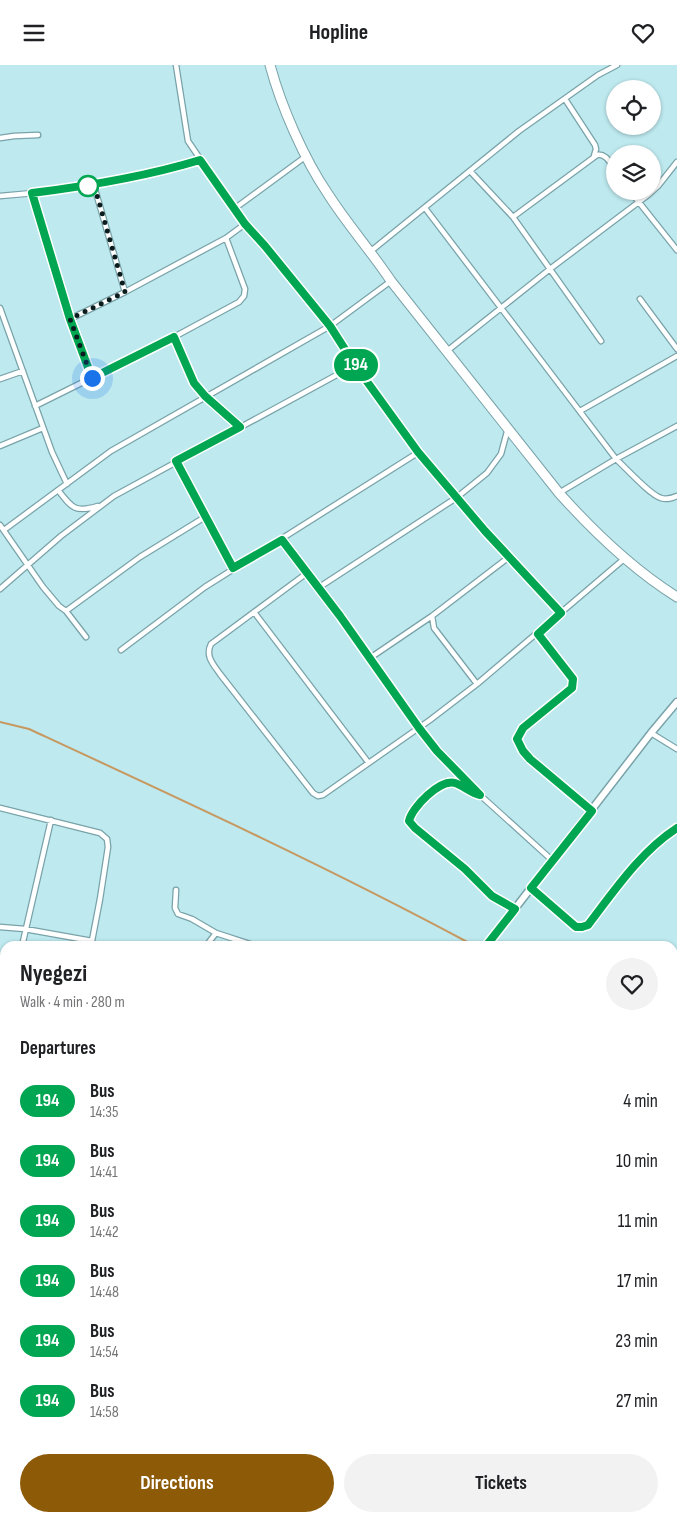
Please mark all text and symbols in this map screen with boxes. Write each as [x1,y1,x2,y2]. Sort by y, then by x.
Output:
icon: menu [20,19,48,47]
text: Hopline [309,19,368,46]
icon: heart [629,19,657,47]
map controls [606,80,661,200]
button: locate [606,80,661,135]
button: layers [606,145,661,200]
unlabelled marker [77,175,99,197]
line badge: 194 [327,349,385,381]
text: 194 [344,354,368,375]
your location [80,366,105,391]
button: heart [606,958,658,1010]
text: Nyegezi [20,959,87,988]
text: Walk · 4 min · 280 m [20,993,125,1012]
text: Departures [20,1037,96,1060]
text: Bus [90,1080,115,1103]
text: 194 [36,1090,59,1111]
text: 4 min [623,1090,658,1113]
text: 14:35 [90,1103,118,1122]
text: Bus [90,1140,115,1163]
text: 194 [36,1150,59,1171]
text: 10 min [616,1150,658,1173]
text: 14:41 [90,1163,118,1182]
text: Bus [90,1200,115,1223]
text: 194 [36,1210,59,1231]
text: 11 min [618,1210,658,1233]
text: 14:42 [90,1223,119,1242]
text: Bus [90,1260,115,1283]
text: 194 [36,1270,59,1291]
text: 17 min [617,1270,658,1293]
text: 14:48 [90,1283,119,1302]
text: Bus [90,1320,115,1343]
text: 194 [36,1330,59,1351]
text: 23 min [615,1330,658,1353]
text: 14:54 [90,1343,118,1362]
text: Bus [90,1380,115,1403]
text: 194 [36,1390,59,1411]
text: 27 min [616,1390,658,1413]
text: 14:58 [90,1403,119,1422]
button: Directions [20,1454,334,1512]
button: Tickets [344,1454,658,1512]

